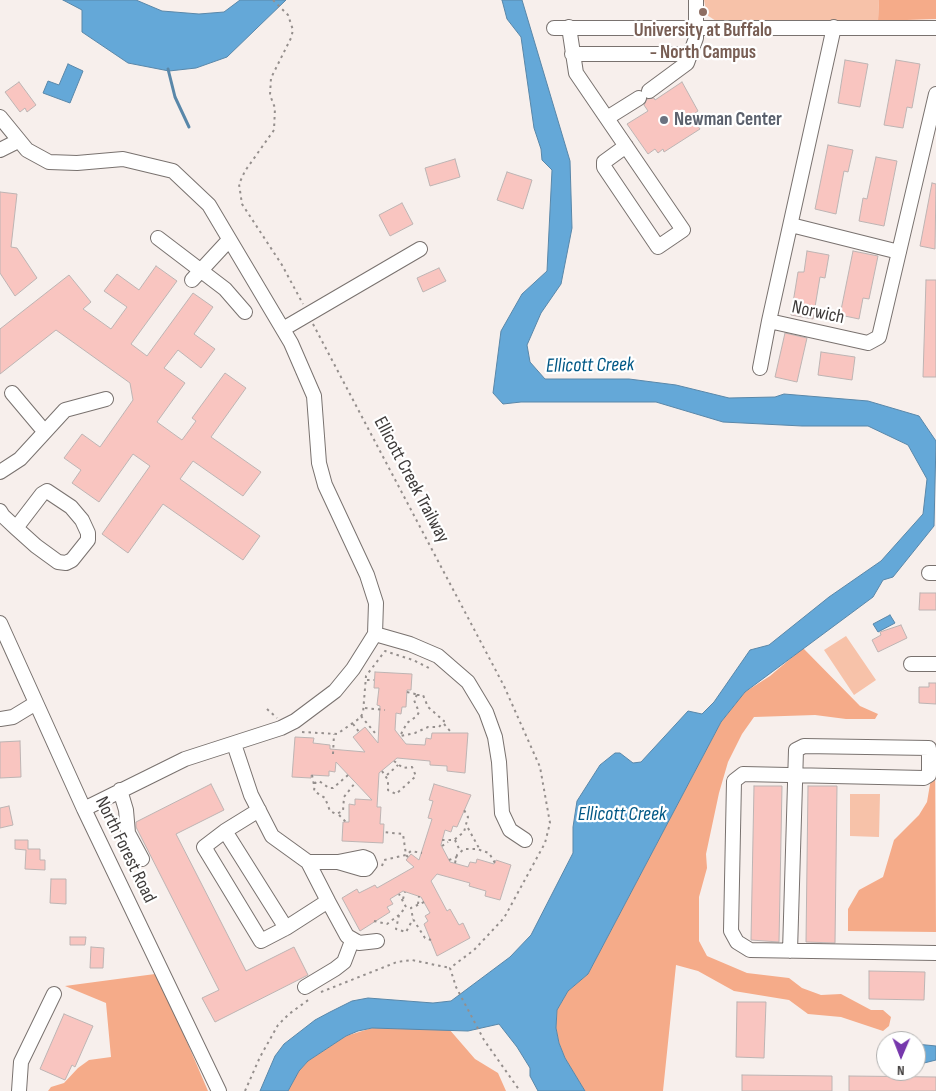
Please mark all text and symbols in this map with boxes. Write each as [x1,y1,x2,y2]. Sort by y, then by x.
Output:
marker: University at Buffalo - North Campus [697,6,709,18]
place label: University at Buffalo - North Campus [634,20,772,64]
place label: Newman Center [674,109,782,131]
marker: Newman Center [658,114,670,126]
street label: Norwich [790,296,846,330]
water label: Ellicott Creek [546,353,634,379]
street label: Ellicott Creek Trailway [368,413,454,547]
street label: North Forest Road [90,793,160,907]
water label: Ellicott Creek [578,803,666,827]
north arrow [876,1031,926,1081]
text: N [897,1062,905,1079]

